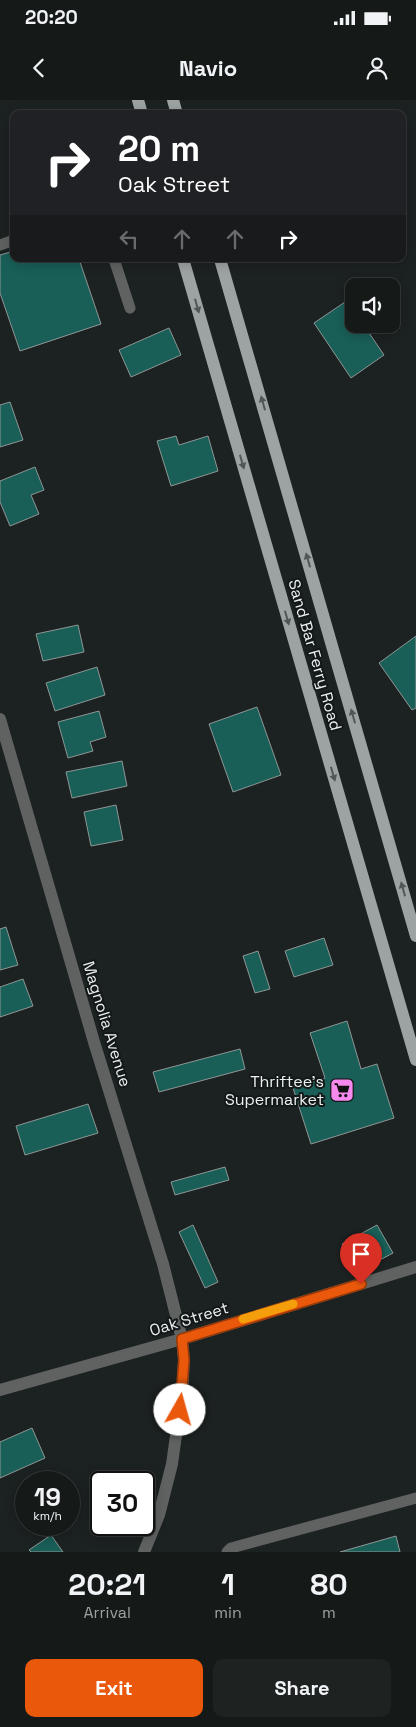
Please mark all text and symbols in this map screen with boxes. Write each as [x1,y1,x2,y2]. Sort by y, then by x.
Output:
text: 20:20 [25,5,78,30]
icon: back [25,54,53,82]
text: Navio [179,54,237,82]
icon: person [363,54,391,82]
text: 20 m [118,127,200,171]
icon: right [35,130,100,195]
text: Oak Street [118,170,230,198]
icon: left [115,225,143,253]
icon: ahead [168,225,196,253]
icon: ahead [221,225,249,253]
icon: right [274,225,302,253]
map controls [345,278,400,333]
button: sound [345,278,400,333]
one-way arrow [193,298,201,313]
one-way arrow [258,396,266,411]
one-way arrow [238,454,246,469]
one-way arrow [303,552,311,567]
street label: Sand Bar Ferry Road [283,577,347,733]
one-way arrow [284,610,292,625]
one-way arrow [348,708,356,723]
one-way arrow [329,766,337,781]
one-way arrow [398,881,406,896]
street label: Magnolia Avenue [78,959,136,1089]
place label: Thriftee's Supermarket [225,1071,324,1110]
supermarket icon: Thriftee's Supermarket [329,1077,355,1103]
pin [340,1233,382,1284]
icon: arrive [347,1240,375,1268]
street label: Oak Street [147,1297,231,1341]
position arrow [153,1383,205,1435]
speed limit sign: 30 [90,1471,155,1536]
text: 19 [34,1481,61,1513]
text: km/h [33,1508,62,1524]
text: 20:21 [68,1565,146,1604]
text: 1 [221,1565,235,1604]
text: 80 [310,1565,348,1604]
text: Arrival [83,1602,131,1623]
text: min [214,1602,242,1623]
text: m [322,1602,336,1623]
button: Exit [25,1659,203,1717]
button: Share [213,1659,391,1717]

